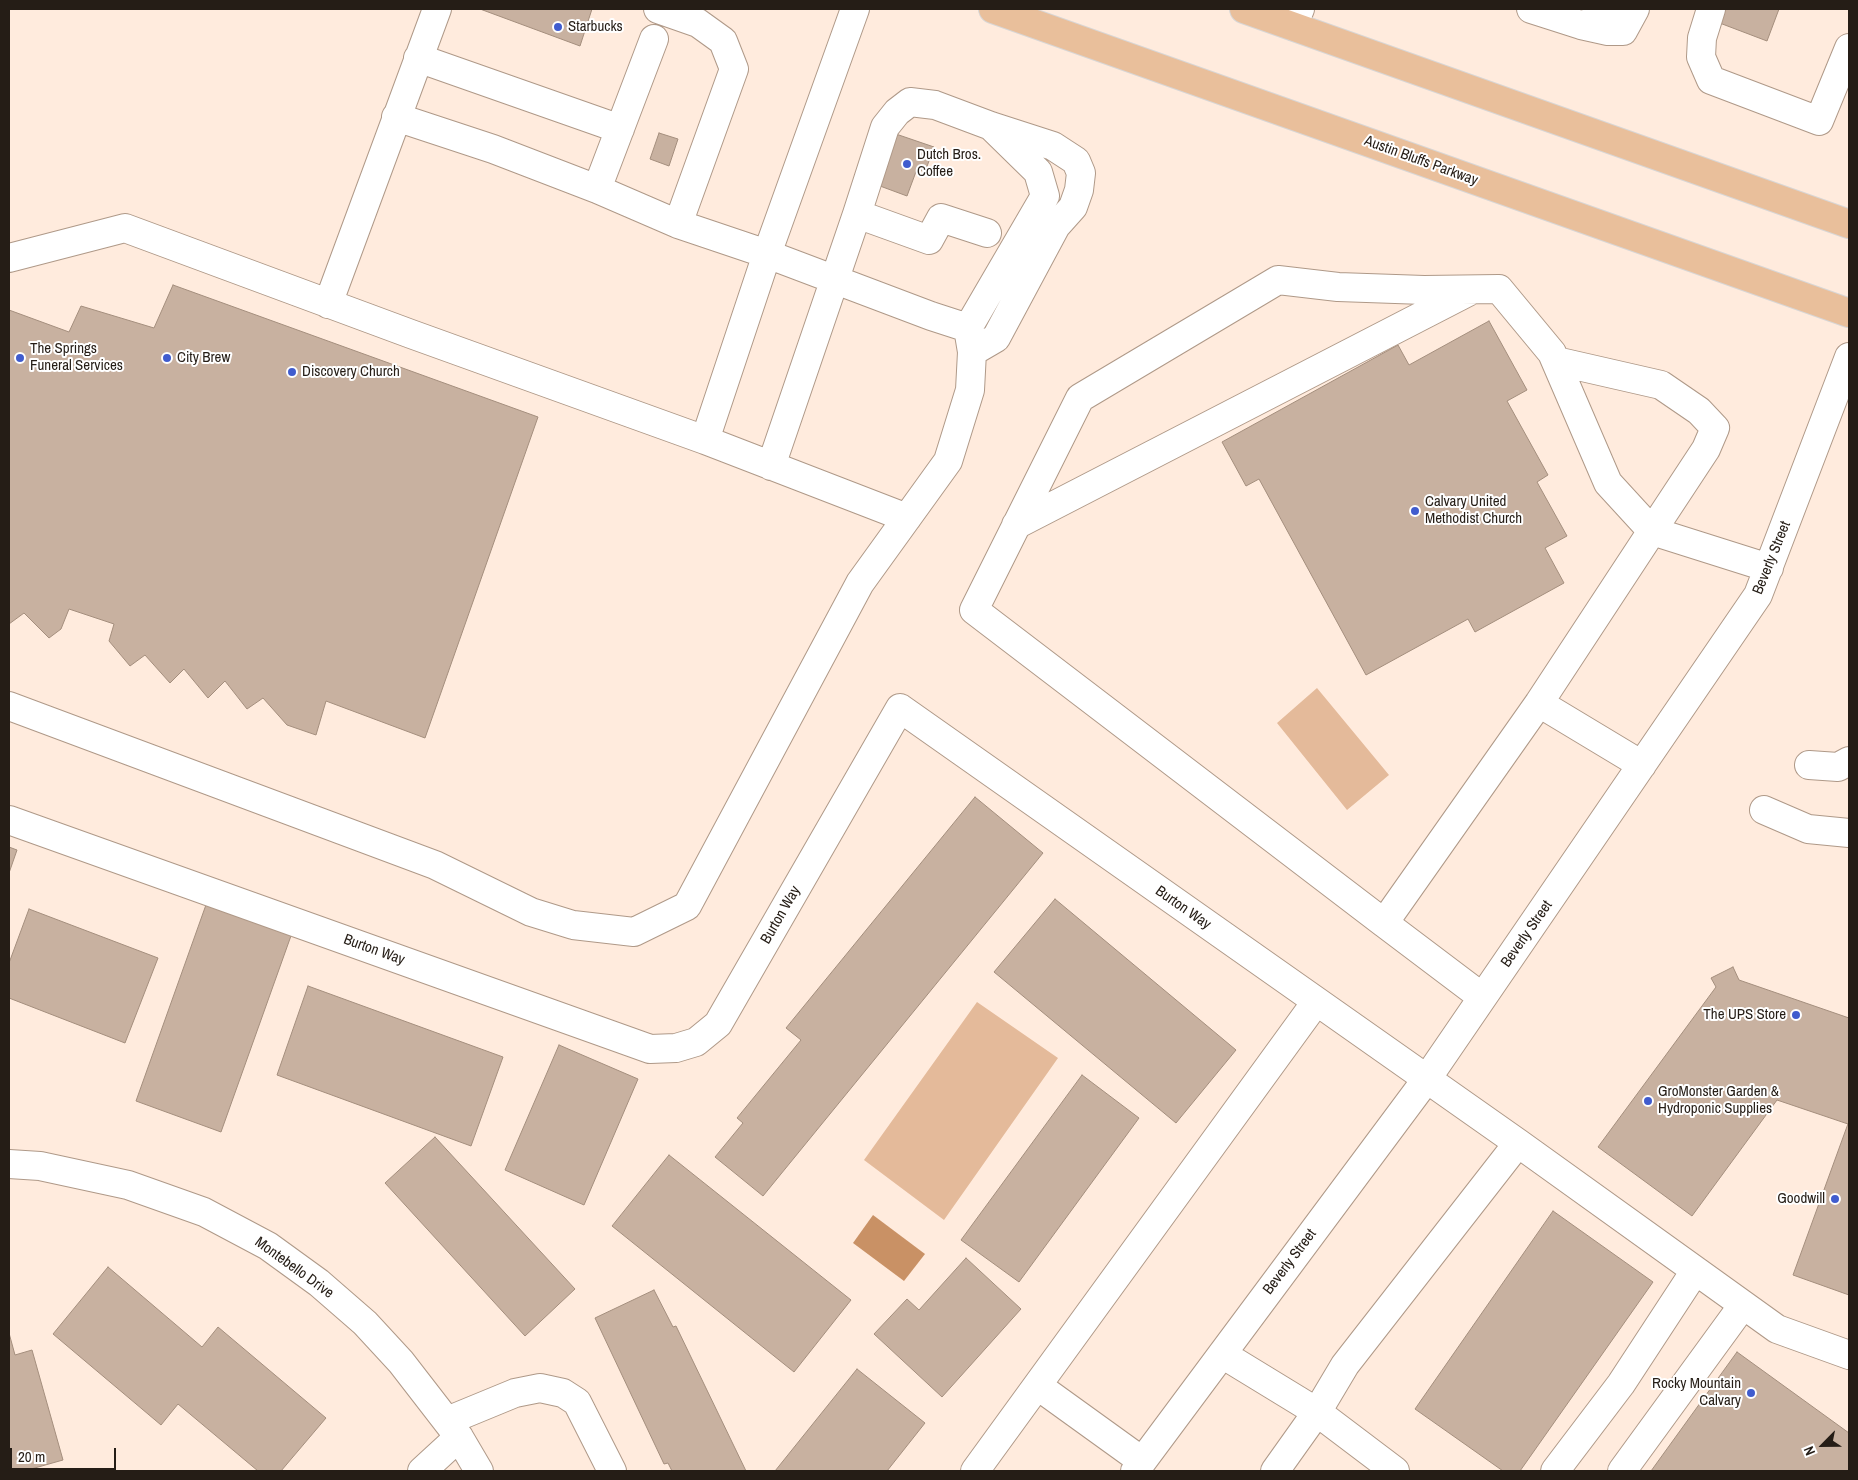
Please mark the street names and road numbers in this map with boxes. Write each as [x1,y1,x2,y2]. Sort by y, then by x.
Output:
street label: Austin Bluffs Parkway [1362,132,1480,190]
street label: Beverly Street [1749,519,1795,597]
street label: Burton Way [1152,882,1214,934]
street label: Burton Way [757,883,805,947]
street label: Beverly Street [1497,897,1557,971]
street label: Burton Way [341,931,407,969]
street label: Beverly Street [1260,1226,1320,1298]
street label: Montebello Drive [251,1233,337,1303]

